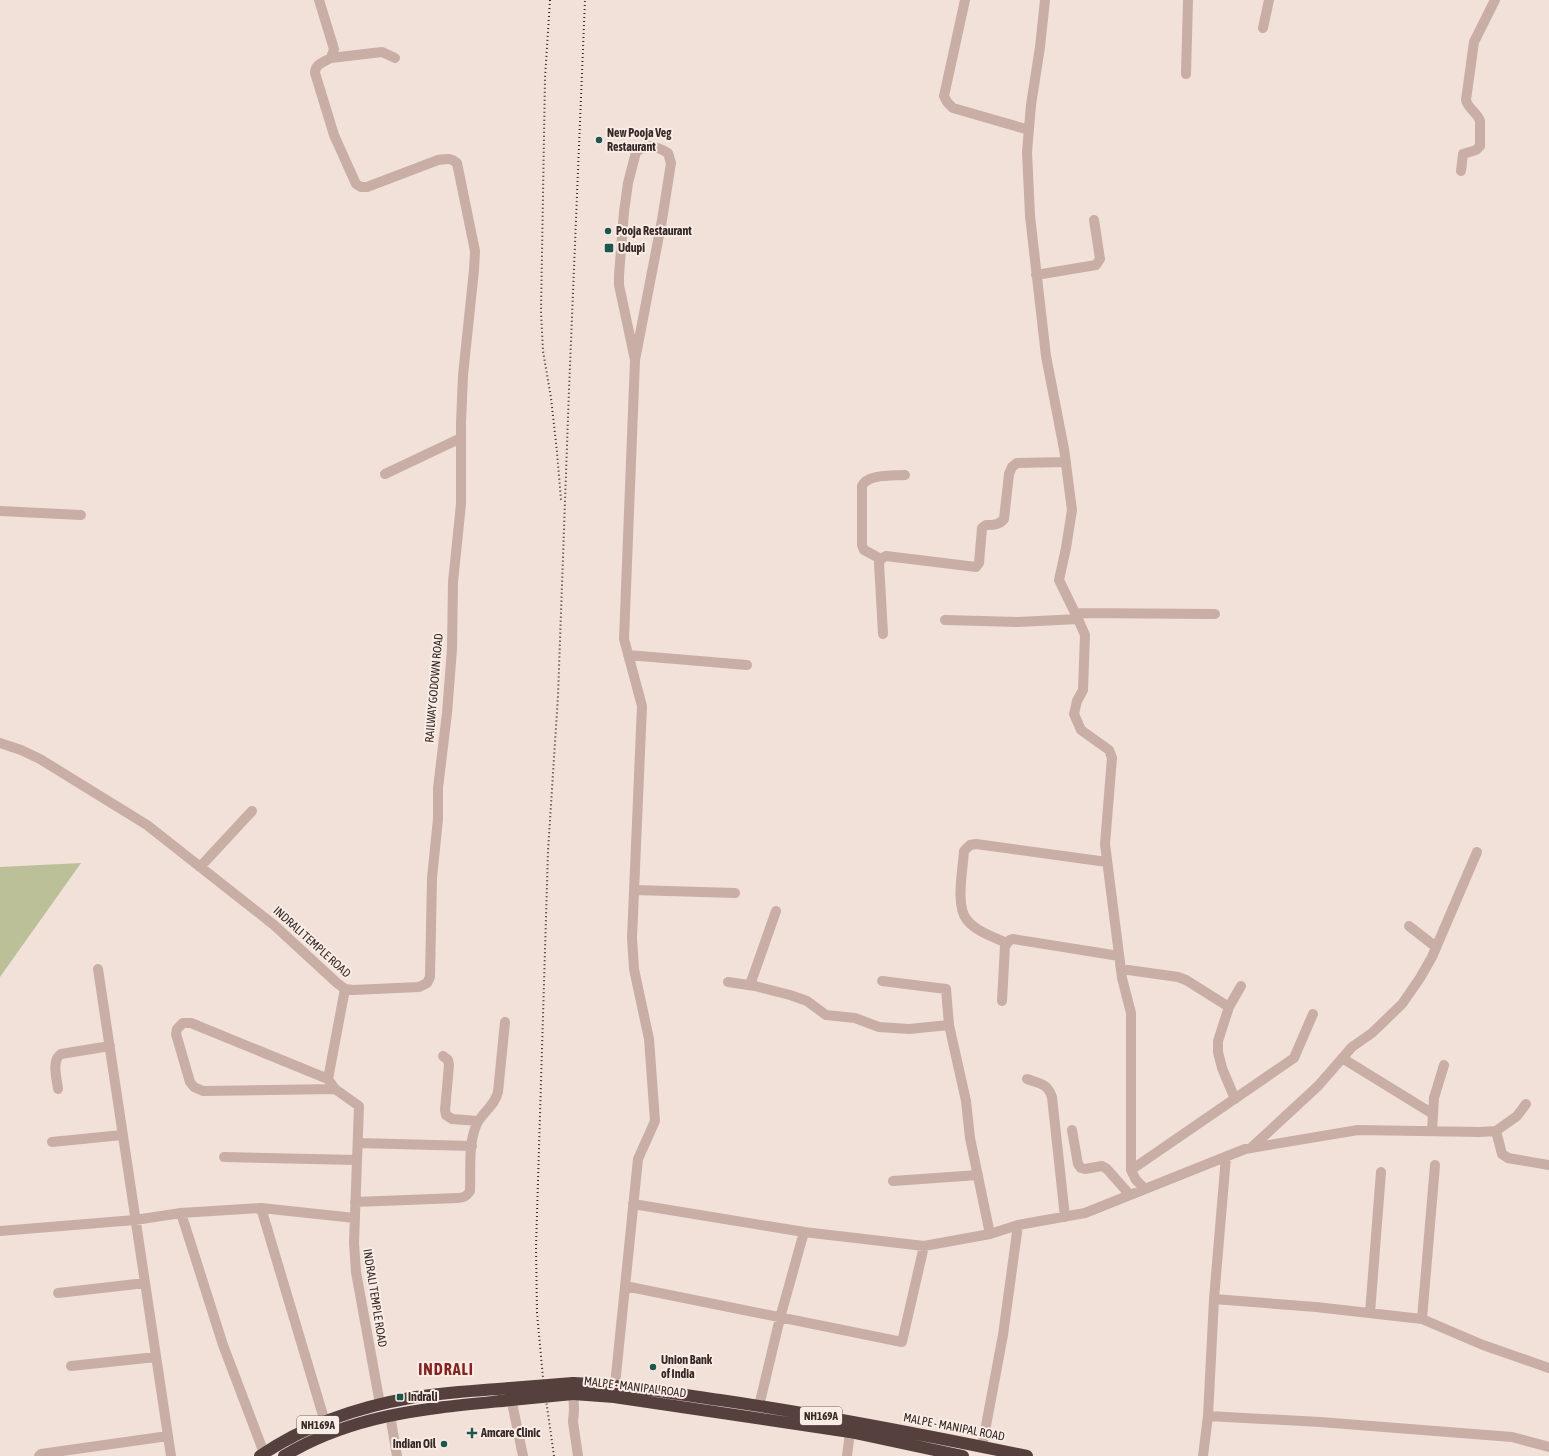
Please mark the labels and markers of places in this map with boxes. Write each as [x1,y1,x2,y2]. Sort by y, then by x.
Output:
place label: New Pooja Veg Restaurant [607,126,672,154]
marker: New Pooja Veg Restaurant [594,135,604,145]
place label: Pooja Restaurant [616,224,692,238]
marker: Pooja Restaurant [603,226,613,236]
place label: Udupi [618,241,645,255]
marker: Udupi [603,242,615,254]
place label: Union Bank of India [661,1353,713,1381]
marker: Union Bank of India [648,1362,658,1372]
place label: Indrali [408,1390,438,1404]
marker: Indrali [395,1392,405,1402]
place label: Amcare Clinic [480,1426,541,1440]
marker: Amcare Clinic [466,1427,478,1439]
place label: Indian Oil [393,1437,437,1451]
marker: Indian Oil [439,1439,449,1449]

